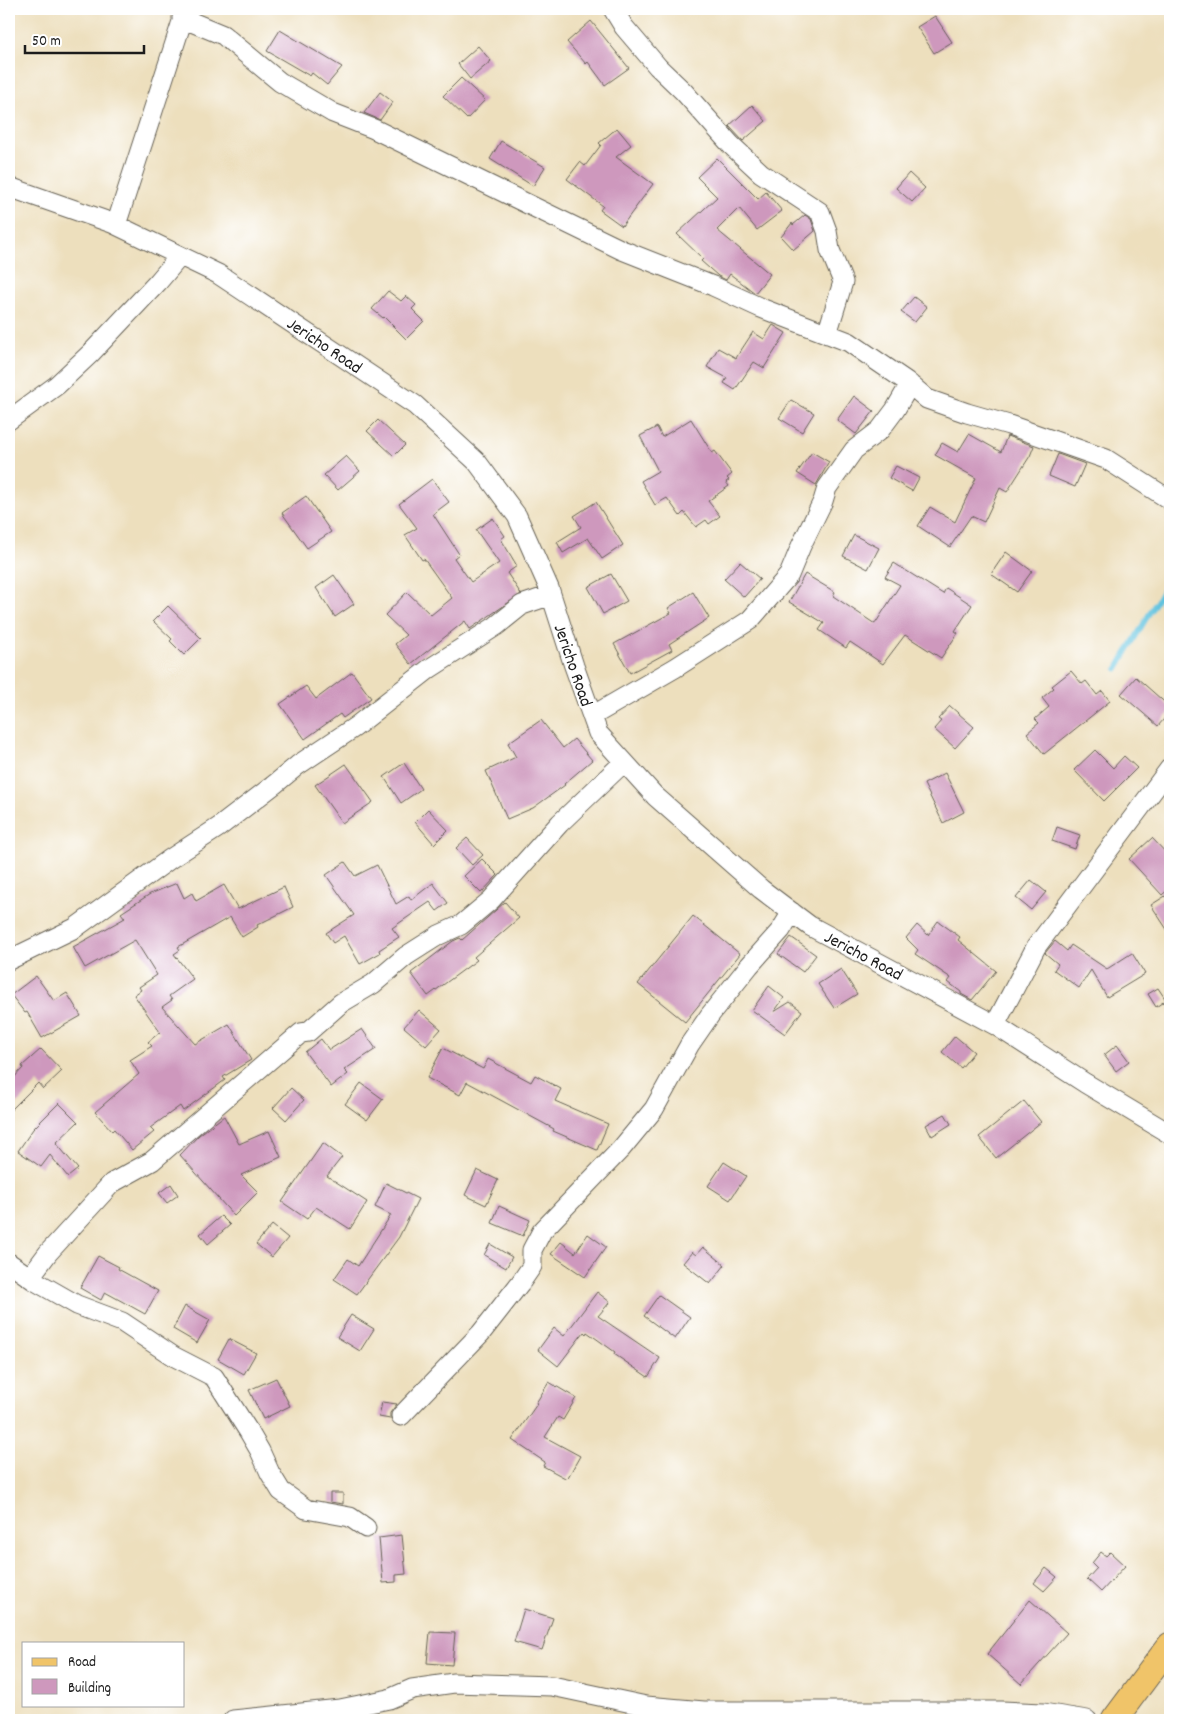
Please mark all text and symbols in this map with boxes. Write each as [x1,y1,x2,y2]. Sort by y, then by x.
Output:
scale bar [25,22,144,54]
text: 50 m [32,31,61,53]
street label: Jericho Road [281,313,366,381]
street label: Jericho Road [546,621,597,710]
street label: Jericho Road [819,926,907,988]
legend [22,1642,185,1706]
text: Road [68,1652,96,1674]
text: Building [68,1678,111,1700]

